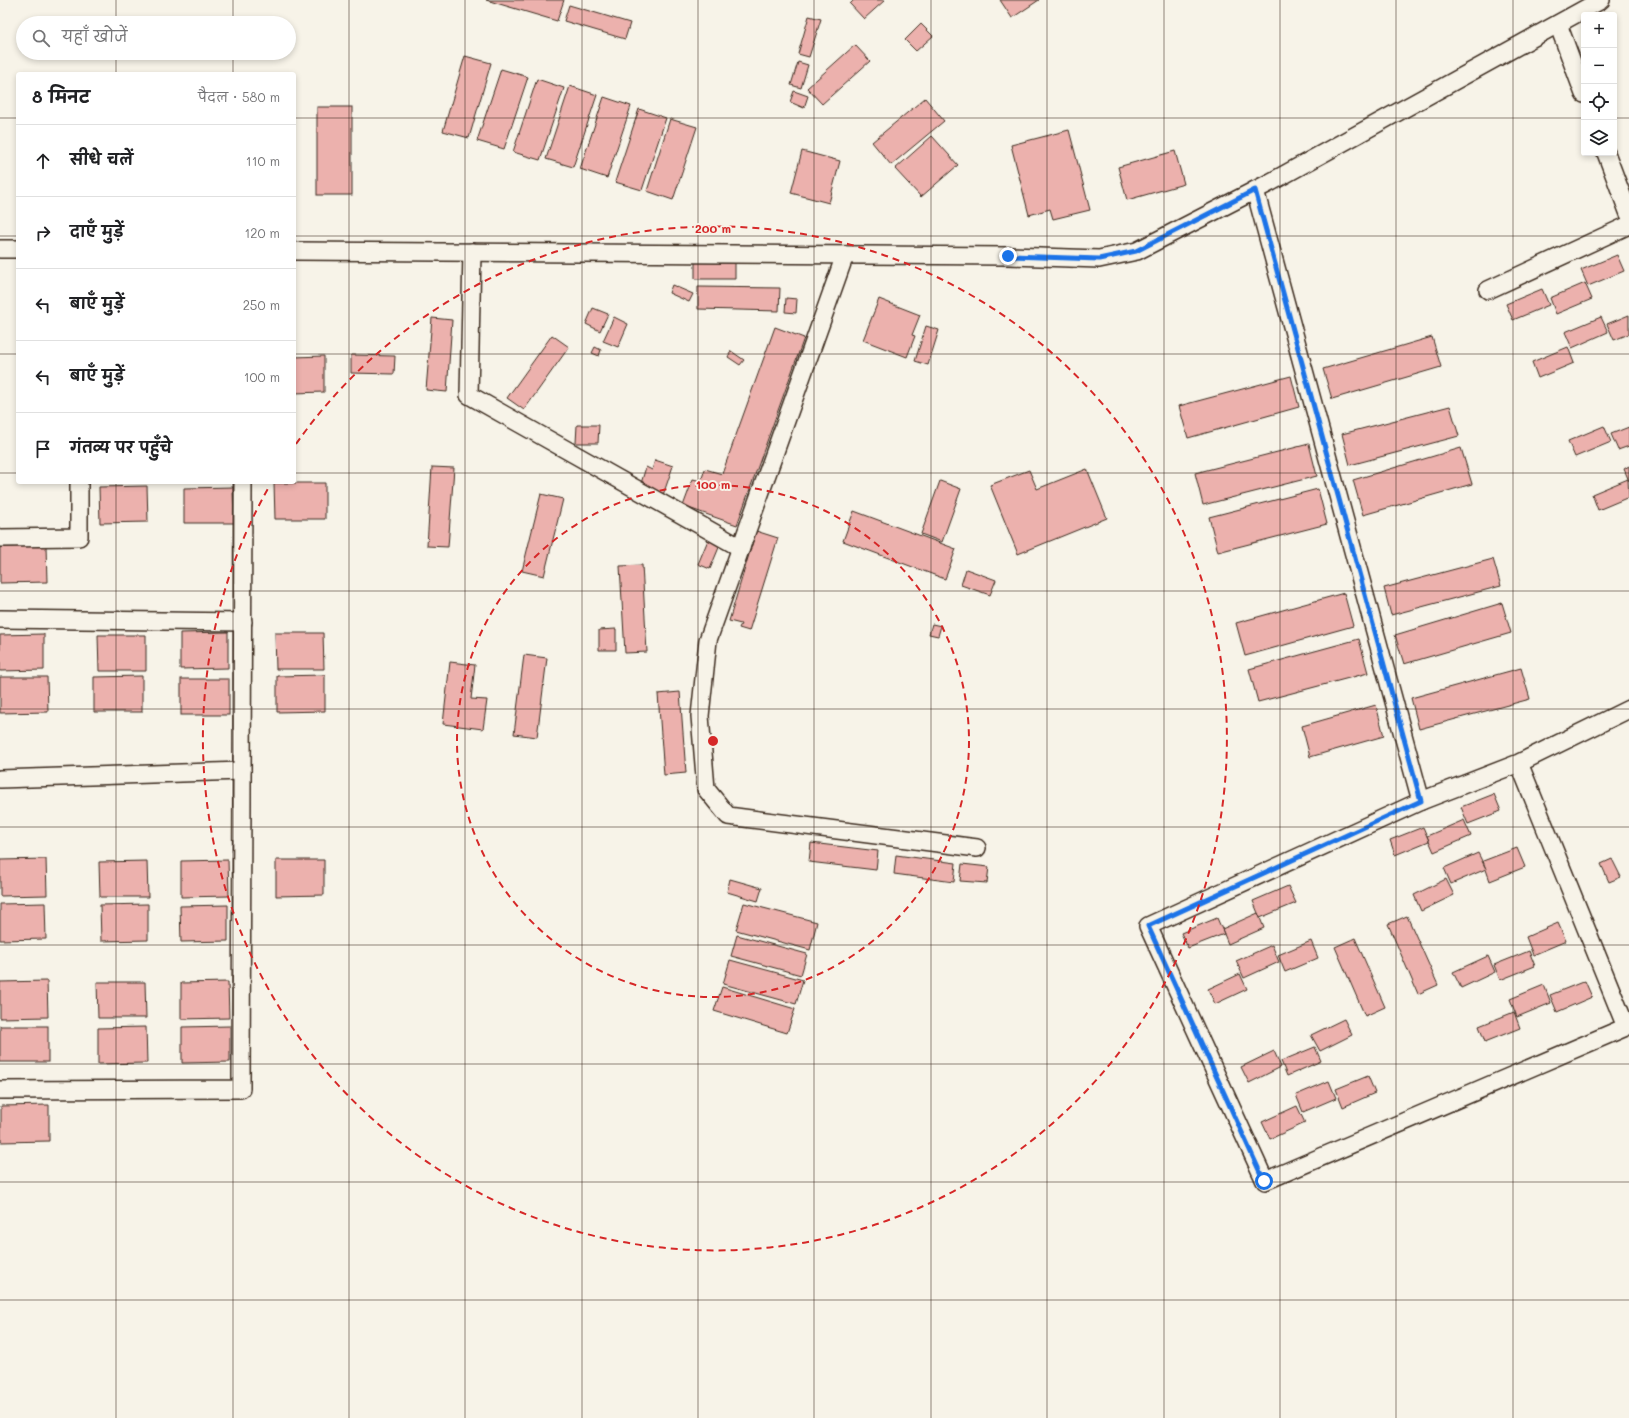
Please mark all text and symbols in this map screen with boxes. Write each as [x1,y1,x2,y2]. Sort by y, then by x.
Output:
map controls [1581,12,1617,156]
button: + [1581,12,1617,48]
search box [16,16,296,60]
text: यहाँ खोजें [62,26,127,46]
icon: search [30,27,52,49]
button: − [1581,48,1617,84]
button: locate [1581,84,1617,120]
text: 8 मिनट [32,85,90,107]
text: पैदल · 580 m [198,88,280,105]
button: layers [1581,120,1617,156]
text: सीधे चलें [70,149,133,169]
icon: ahead [32,150,54,172]
text: 110 m [246,152,280,169]
text: 200 m [695,220,731,236]
text: दाएँ मुड़ें [70,221,124,241]
icon: right [32,222,54,244]
text: 120 m [244,224,280,241]
route end [999,247,1017,265]
text: बाएँ मुड़ें [70,293,124,313]
icon: left [32,294,54,316]
text: 250 m [243,296,280,313]
text: बाएँ मुड़ें [70,365,124,385]
icon: left [32,366,54,388]
text: 100 m [244,368,280,385]
text: गंतव्य पर पहुँचे [70,437,172,457]
icon: arrive [32,438,54,460]
text: 100 m [696,476,730,492]
centre of rings [706,734,720,748]
route start [1255,1172,1273,1190]

